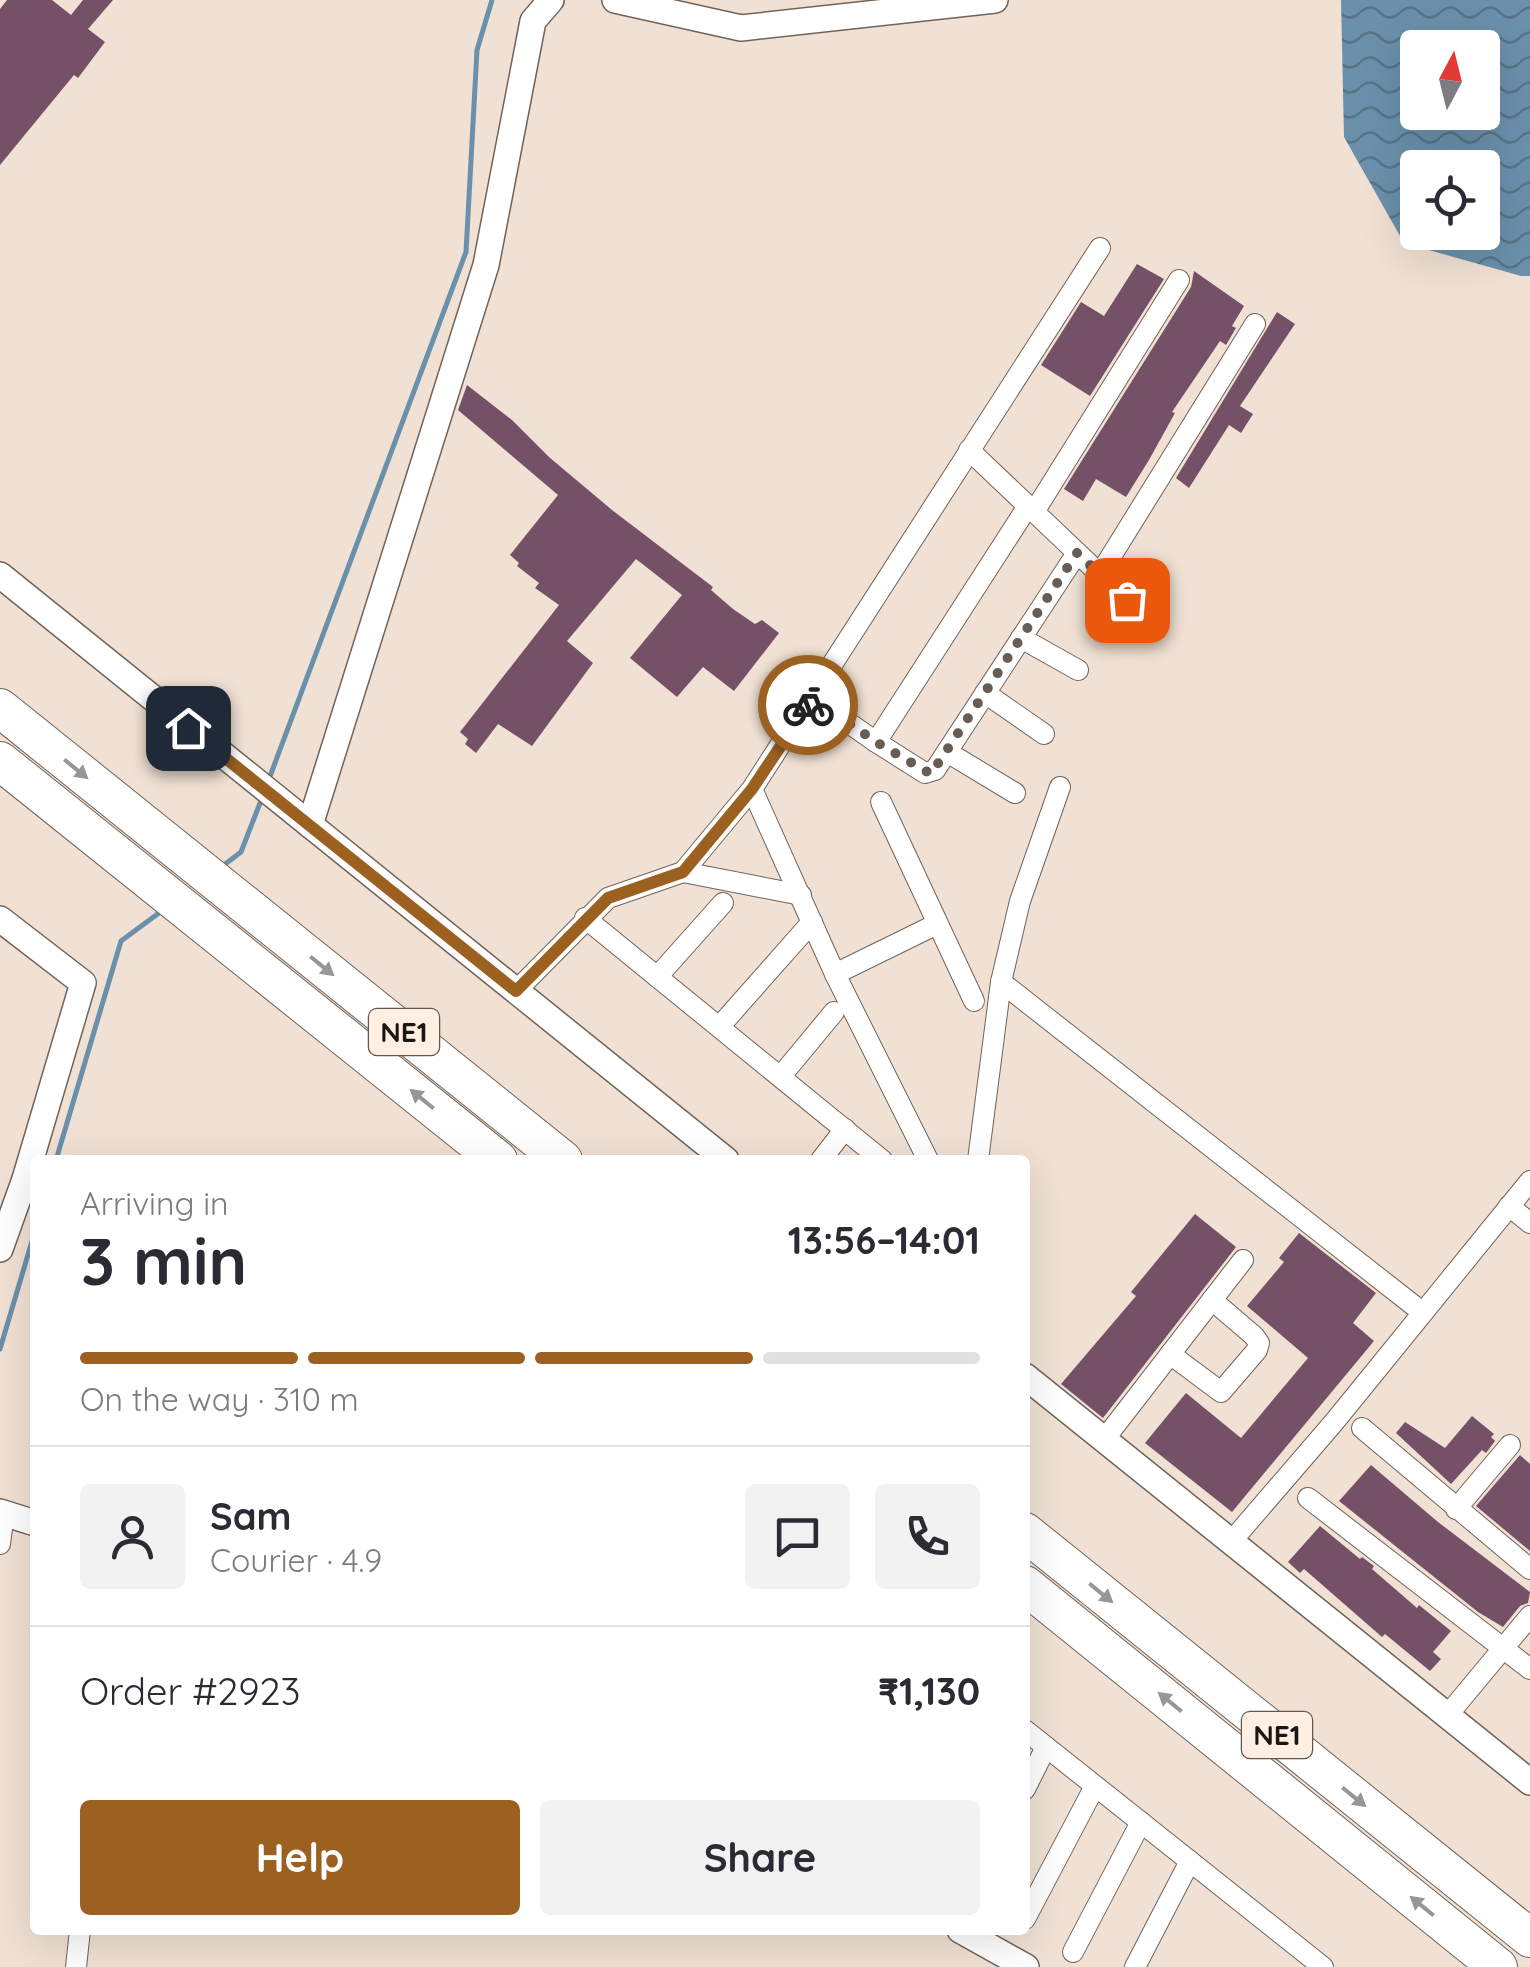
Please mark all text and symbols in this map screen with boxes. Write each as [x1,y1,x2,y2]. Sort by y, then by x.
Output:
north arrow [1400,30,1500,130]
map controls [1400,30,1500,250]
button: locate [1400,150,1500,250]
pin [1085,558,1170,643]
icon: bag [1100,573,1155,628]
courier [758,655,858,755]
icon: bike [781,678,836,733]
pin [146,686,231,771]
icon: home [161,701,216,756]
one-way arrow [63,758,89,779]
one-way arrow [309,955,334,976]
road number: NE1 [369,1009,439,1055]
one-way arrow [410,1089,435,1110]
text: Arriving in [80,1183,229,1223]
text: 13:56–14:01 [788,1216,980,1264]
text: 3 min [80,1220,247,1301]
text: On the way · 310 m [80,1379,359,1419]
button: person [80,1484,185,1589]
button: chat [745,1484,850,1589]
button: phone [875,1484,980,1589]
text: Sam [210,1492,292,1540]
text: Courier · 4.9 [210,1540,382,1580]
one-way arrow [1088,1582,1114,1603]
text: Order #2923 [80,1667,300,1715]
text: ₹1,130 [878,1667,980,1715]
one-way arrow [1157,1692,1182,1713]
road number: NE1 [1242,1712,1312,1758]
one-way arrow [1342,1786,1367,1807]
button: Help [80,1800,520,1915]
button: Share [540,1800,980,1915]
one-way arrow [1410,1896,1435,1917]

